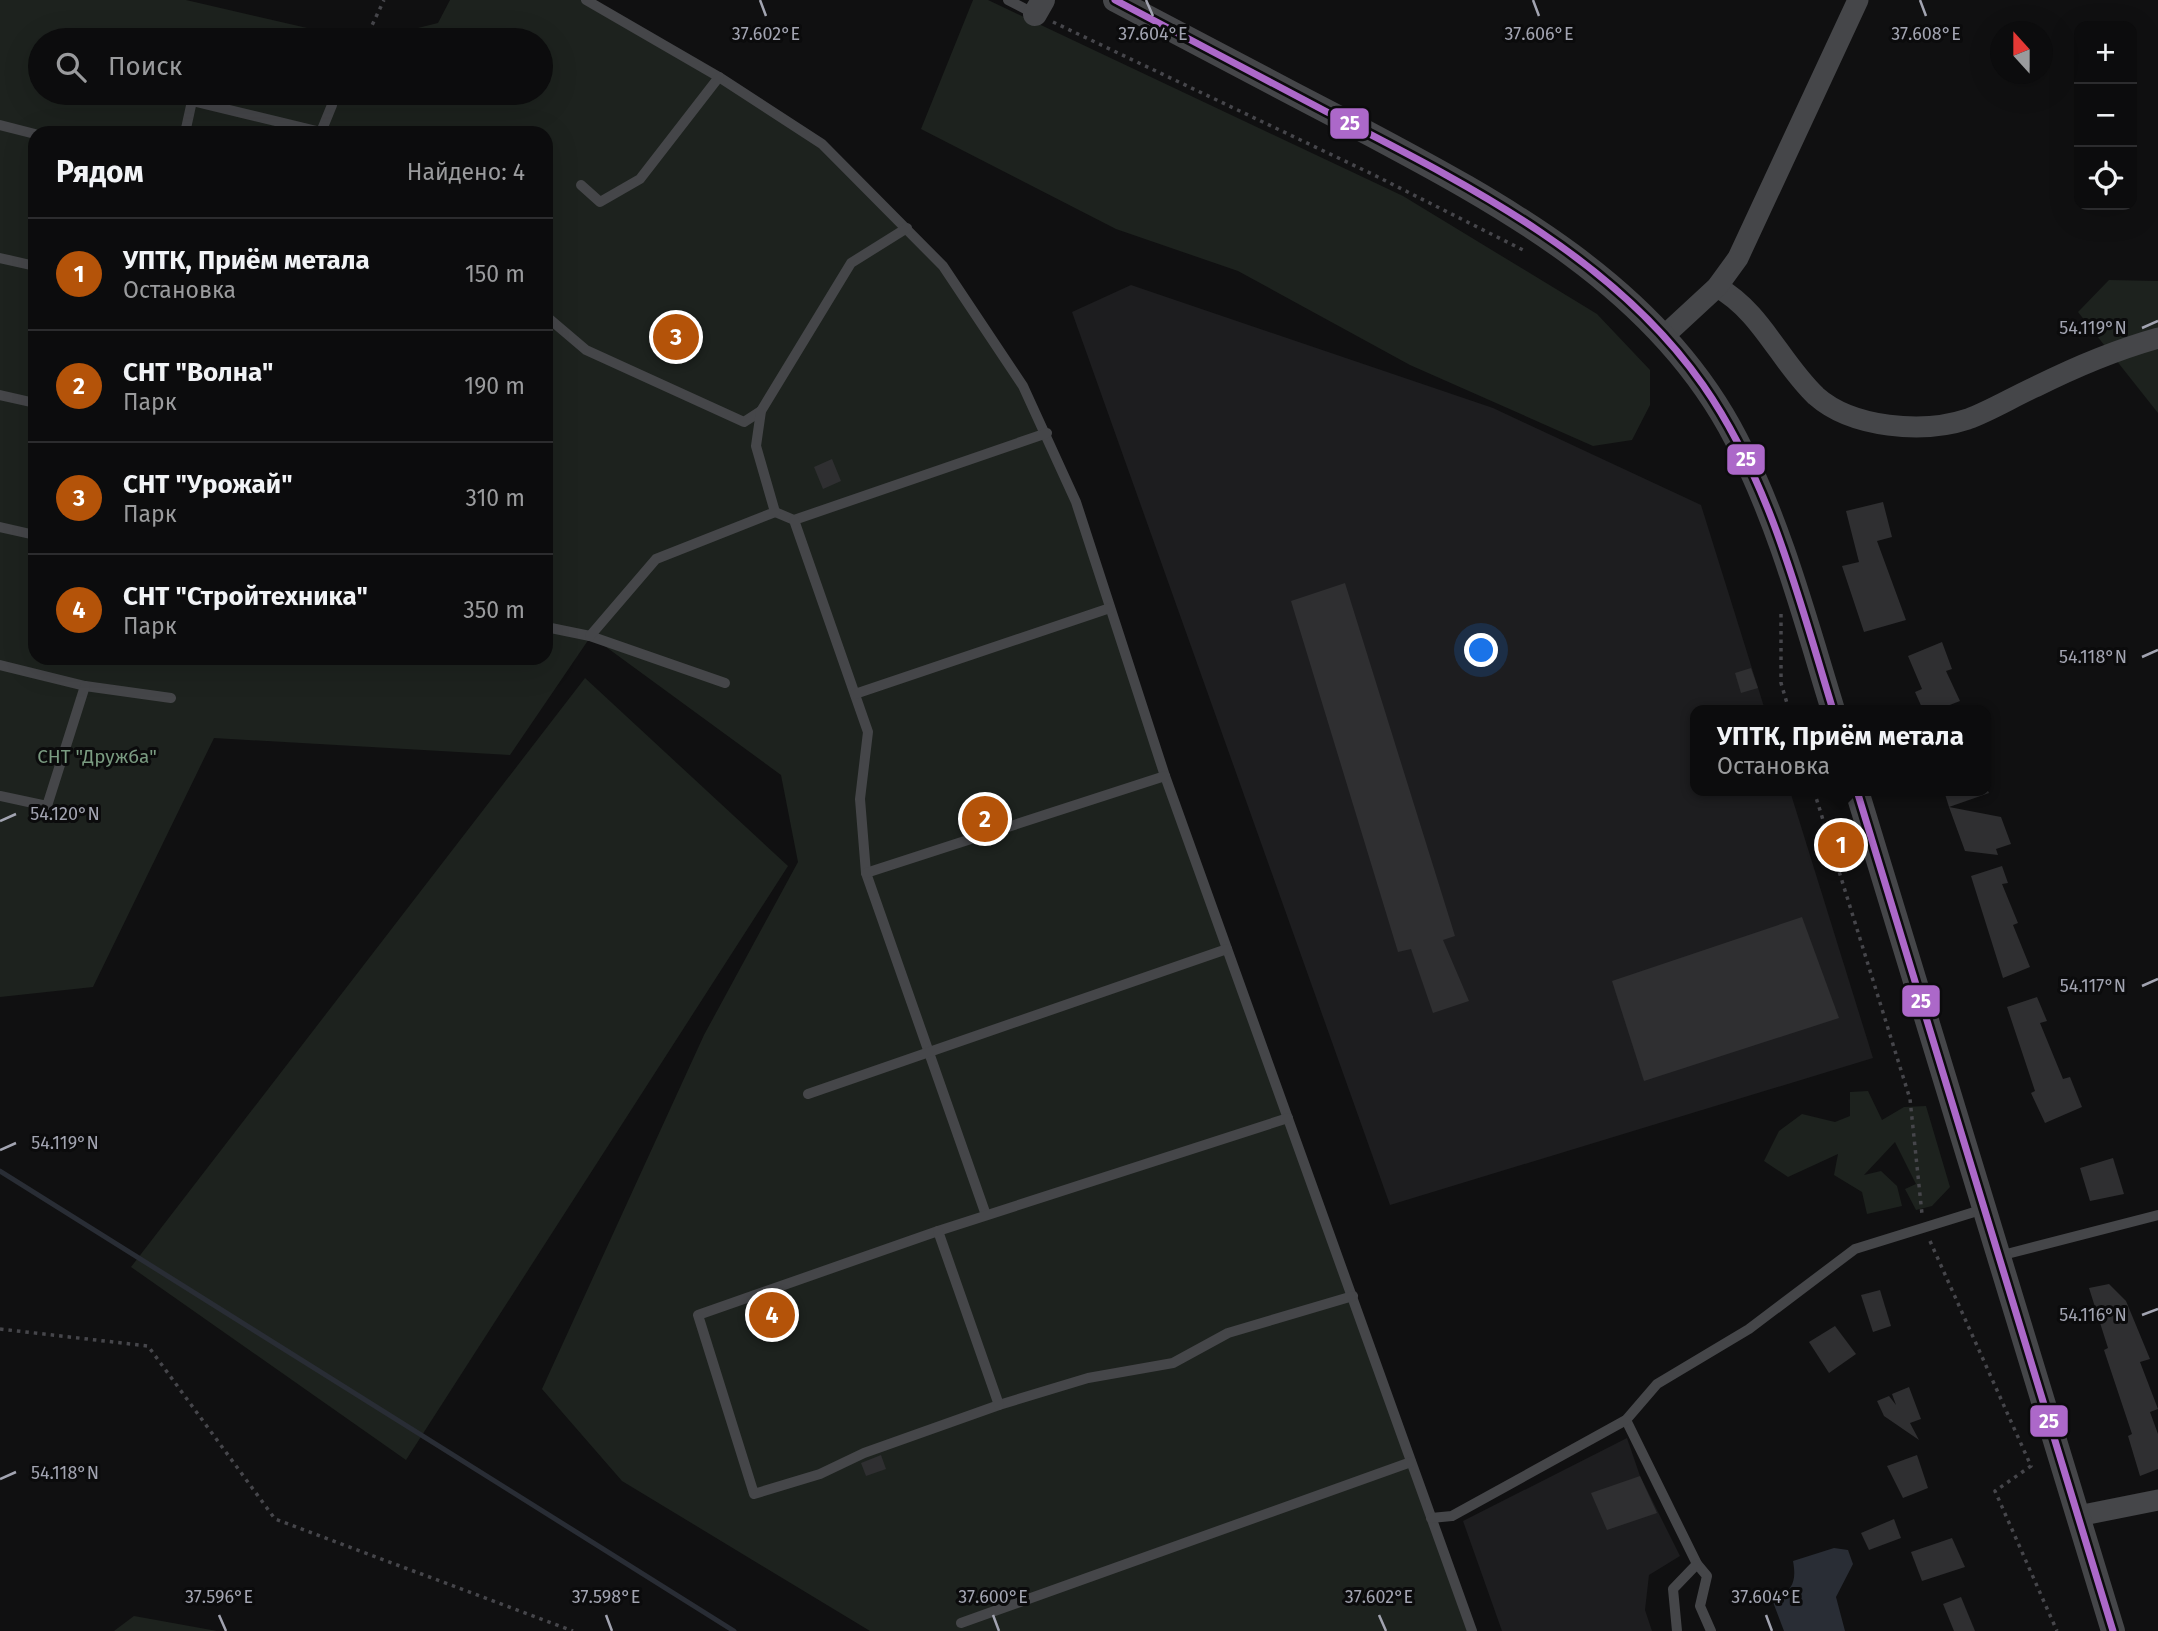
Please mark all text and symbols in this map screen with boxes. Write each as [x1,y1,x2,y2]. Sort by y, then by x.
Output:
north arrow [1990,21,2053,84]
map controls [2074,21,2137,210]
button: + [2074,21,2137,84]
text: 37.602°E [732,23,800,45]
text: 37.604°E [1118,23,1188,45]
text: 37.606°E [1504,23,1574,45]
text: 37.608°E [1891,23,1961,45]
search box [28,28,553,105]
icon: search [52,48,90,86]
text: Поиск [108,51,182,82]
button: − [2074,84,2137,147]
line badge: 25 [1329,107,1370,140]
text: 25 [1340,112,1360,135]
button: locate [2074,147,2137,210]
text: Рядом [56,154,144,190]
text: Найдено: 4 [407,158,525,186]
text: УПТК, Приём метала [123,245,370,276]
text: 1 [74,260,84,288]
text: 150 m [465,260,525,288]
text: Остановка [123,276,236,304]
pin: 3 [653,311,699,363]
text: 54.119°N [2059,317,2127,339]
text: СНТ "Волна" [123,357,273,388]
text: 2 [73,372,85,400]
text: 190 m [464,372,525,400]
text: Парк [123,388,177,416]
line badge: 25 [1726,443,1766,476]
text: 25 [1736,448,1756,471]
text: СНТ "Урожай" [123,469,293,500]
text: 3 [73,484,85,512]
text: 310 m [465,484,525,512]
text: Парк [123,500,177,528]
text: СНТ "Стройтехника" [123,581,368,612]
text: 4 [73,596,86,624]
text: 350 m [463,596,525,624]
text: Парк [123,612,177,640]
your location [1464,633,1498,667]
text: 54.118°N [2059,646,2127,668]
popup [1690,705,1991,796]
text: УПТК, Приём метала [1717,721,1964,752]
park label: СНТ "Дружба" [37,745,157,768]
text: Остановка [1717,752,1830,780]
pin: 2 [962,793,1008,845]
text: 54.120°N [30,803,100,825]
pin: 1 [1818,819,1864,871]
text: 54.117°N [2060,975,2126,997]
line badge: 25 [1901,984,1941,1018]
text: 25 [1911,990,1931,1013]
text: 54.119°N [31,1132,99,1154]
pin: 4 [749,1289,795,1341]
text: 54.116°N [2059,1304,2127,1326]
line badge: 25 [2029,1404,2069,1438]
text: 25 [2039,1410,2059,1433]
text: 54.118°N [31,1462,99,1484]
text: 37.596°E [185,1586,253,1608]
text: 37.598°E [572,1586,640,1608]
text: 37.600°E [958,1586,1028,1608]
text: 37.602°E [1345,1586,1413,1608]
text: 37.604°E [1731,1586,1801,1608]

